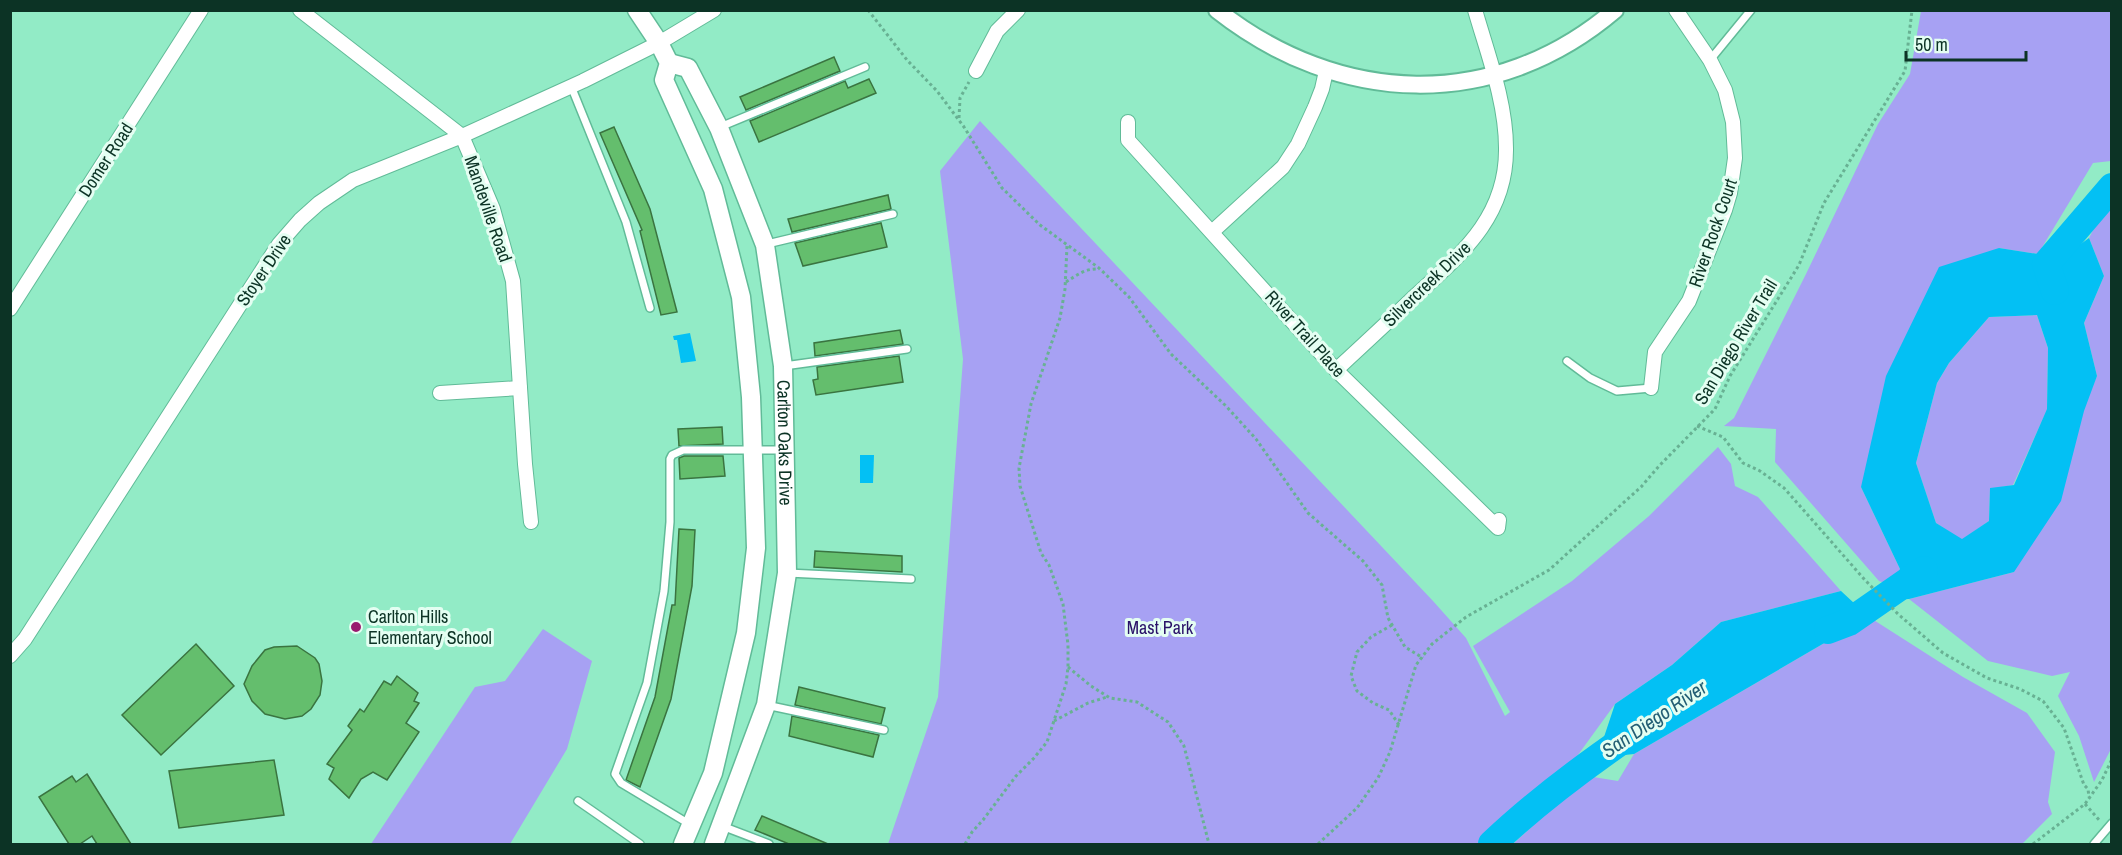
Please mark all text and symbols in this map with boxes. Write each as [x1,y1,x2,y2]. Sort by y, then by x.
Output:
scale bar [1906,24,2026,62]
text: 50 m [1915,32,1948,57]
street label: Domer Road [72,118,139,202]
street label: Mandeville Road [459,152,518,265]
street label: River Rock Court [1682,175,1743,290]
street label: Stoyer Drive [230,229,297,311]
street label: Silvercreek Drive [1377,235,1476,332]
street label: San Diego River Trail [1688,274,1783,409]
street label: River Trail Place [1260,285,1351,383]
street label: Carlton Oaks Drive [771,380,799,506]
place label: Carlton Hills Elementary School [368,604,492,650]
park label: Mast Park [1127,615,1194,640]
marker: Carlton Hills Elementary School [349,620,363,634]
water label: San Diego River [1596,673,1712,764]

